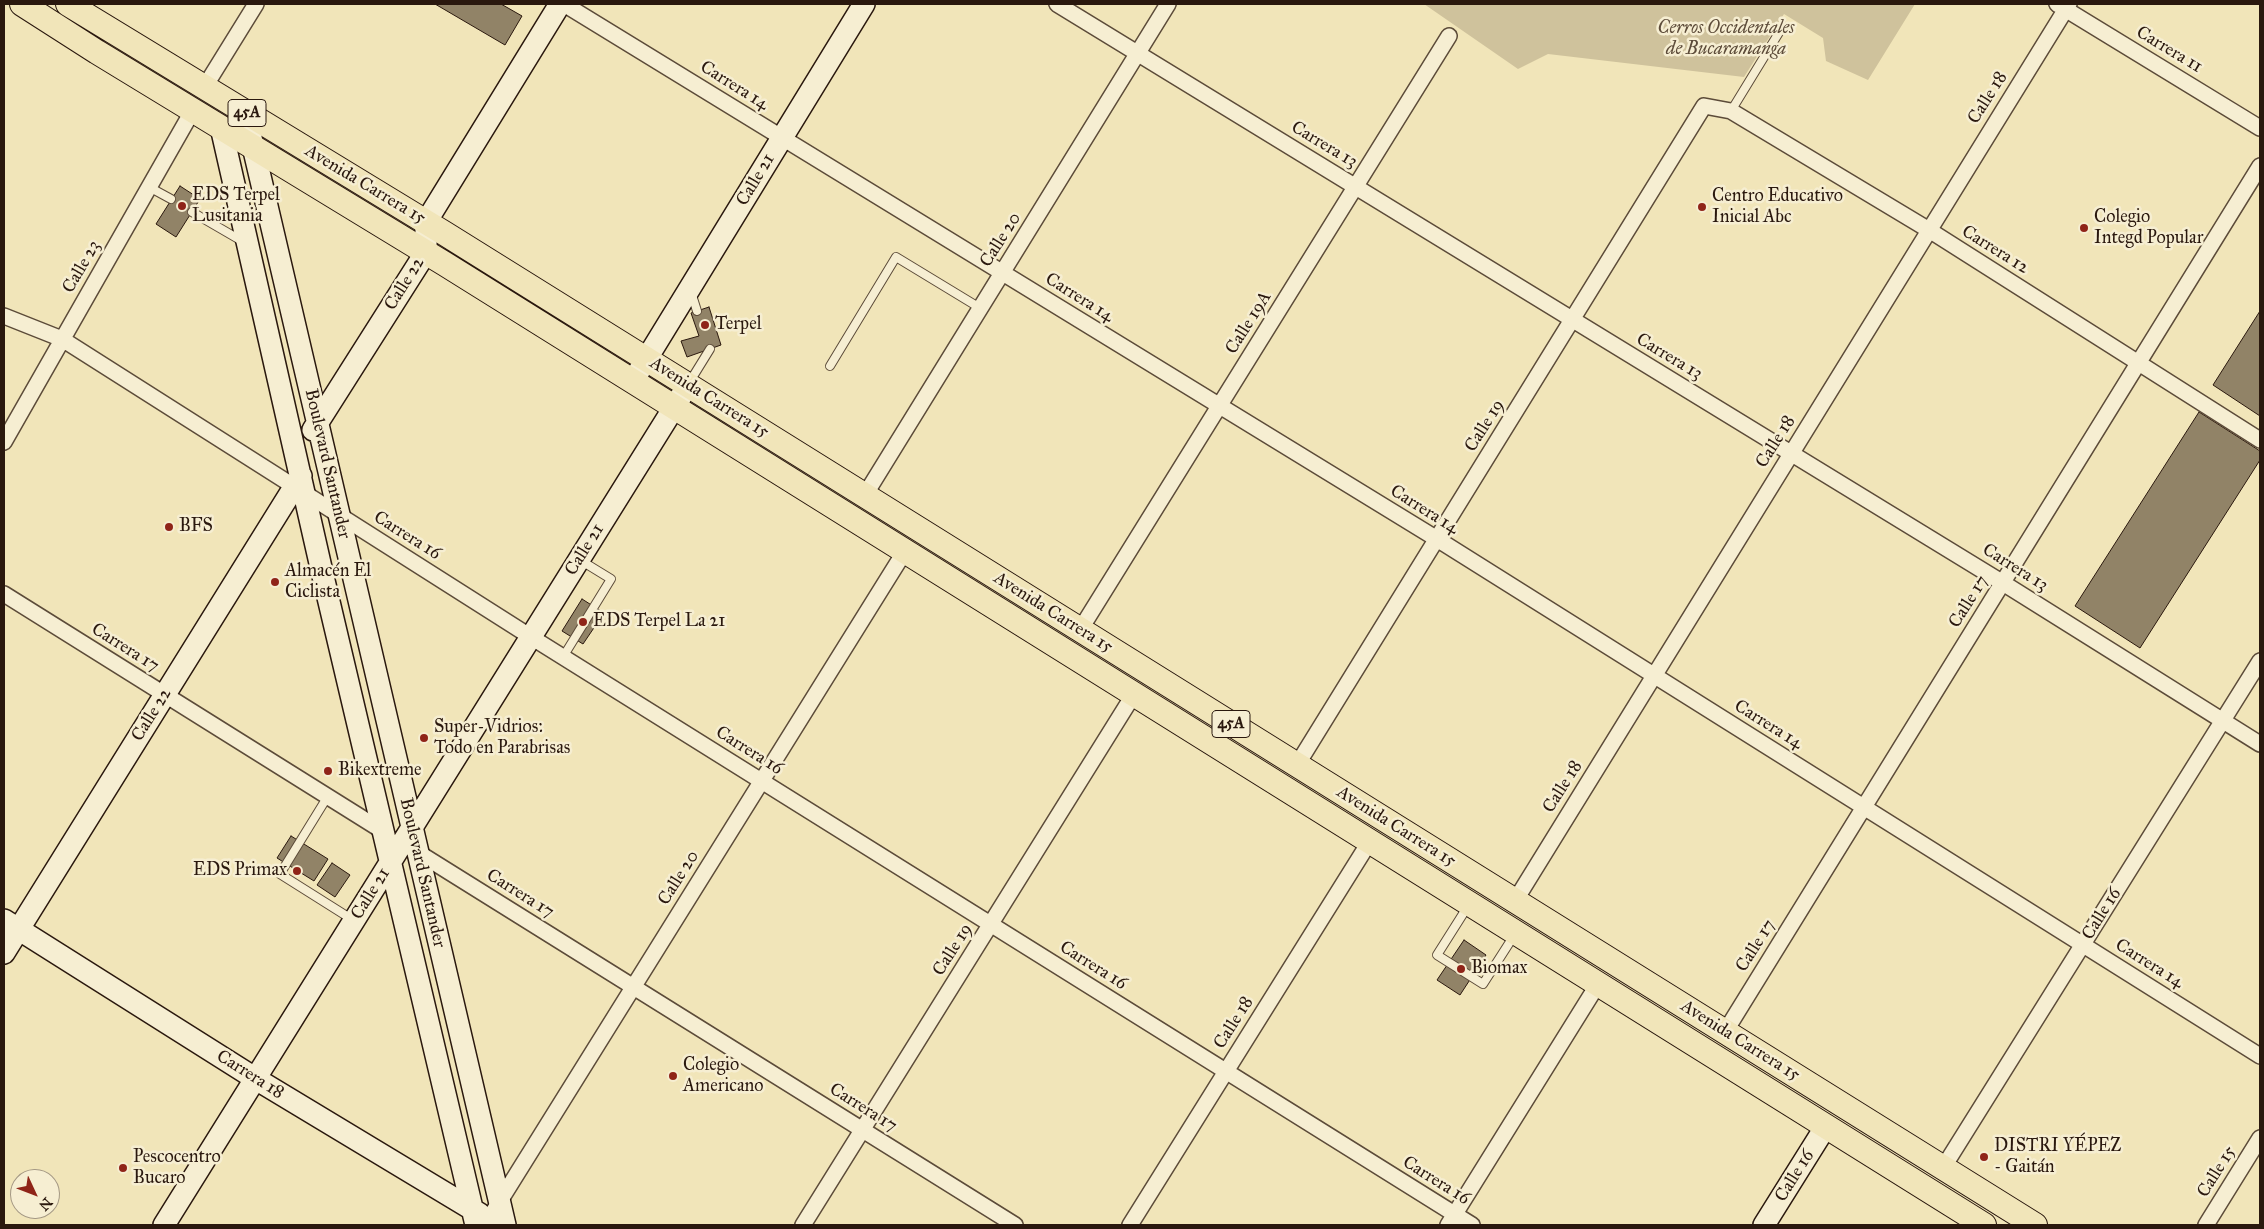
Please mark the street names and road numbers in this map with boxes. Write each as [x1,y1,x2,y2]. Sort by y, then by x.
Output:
street label: Carrera 11 [2132,22,2206,78]
street label: Carrera 14 [696,57,772,115]
street label: Calle 18 [1964,68,2012,128]
road number: 45A [228,100,266,126]
street label: Carrera 13 [1287,117,1361,173]
street label: Avenida Carrera 15 [301,141,429,229]
street label: Calle 21 [732,150,780,210]
street label: Calle 20 [976,209,1026,271]
street label: Carrera 12 [1957,221,2033,279]
street label: Calle 23 [58,237,106,297]
street label: Calle 22 [380,253,430,315]
street label: Carrera 14 [1041,269,1117,327]
street label: Calle 19A [1221,288,1277,358]
street label: Carrera 13 [1632,329,1706,385]
street label: Avenida Carrera 15 [645,353,773,443]
street label: Boulevard Santander [299,387,355,541]
street label: Calle 19 [1461,396,1509,456]
street label: Calle 18 [1752,412,1800,472]
street label: Carrera 14 [1386,481,1462,539]
street label: Carrera 16 [369,507,445,565]
street label: Calle 21 [561,520,609,580]
street label: Carrera 13 [1978,539,2052,597]
street label: Avenida Carrera 15 [989,568,1117,658]
street label: Calle 17 [1945,572,1993,632]
street label: Carrera 17 [87,619,163,677]
street label: Calle 22 [127,684,177,746]
street label: Carrera 14 [1730,696,1806,754]
road number: 45A [1212,711,1250,738]
street label: Carrera 16 [711,722,787,780]
street label: Calle 18 [1539,757,1587,817]
street label: Avenida Carrera 15 [1332,782,1460,872]
street label: Boulevard Santander [394,796,450,950]
street label: Calle 20 [654,847,704,909]
street label: Calle 21 [347,864,395,924]
street label: Carrera 17 [482,865,558,923]
street label: Calle 16 [2078,884,2126,944]
street label: Calle 17 [1732,916,1780,976]
street label: Calle 19 [929,920,977,980]
street label: Carrera 14 [2111,935,2187,993]
street label: Carrera 16 [1055,937,1131,995]
street label: Calle 18 [1210,993,1258,1053]
street label: Avenida Carrera 15 [1676,996,1804,1086]
street label: Carrera 18 [212,1046,288,1104]
street label: Carrera 17 [825,1079,901,1137]
street label: Calle 15 [2193,1142,2241,1202]
street label: Calle 16 [1771,1146,1819,1206]
street label: Carrera 16 [1398,1152,1474,1210]

